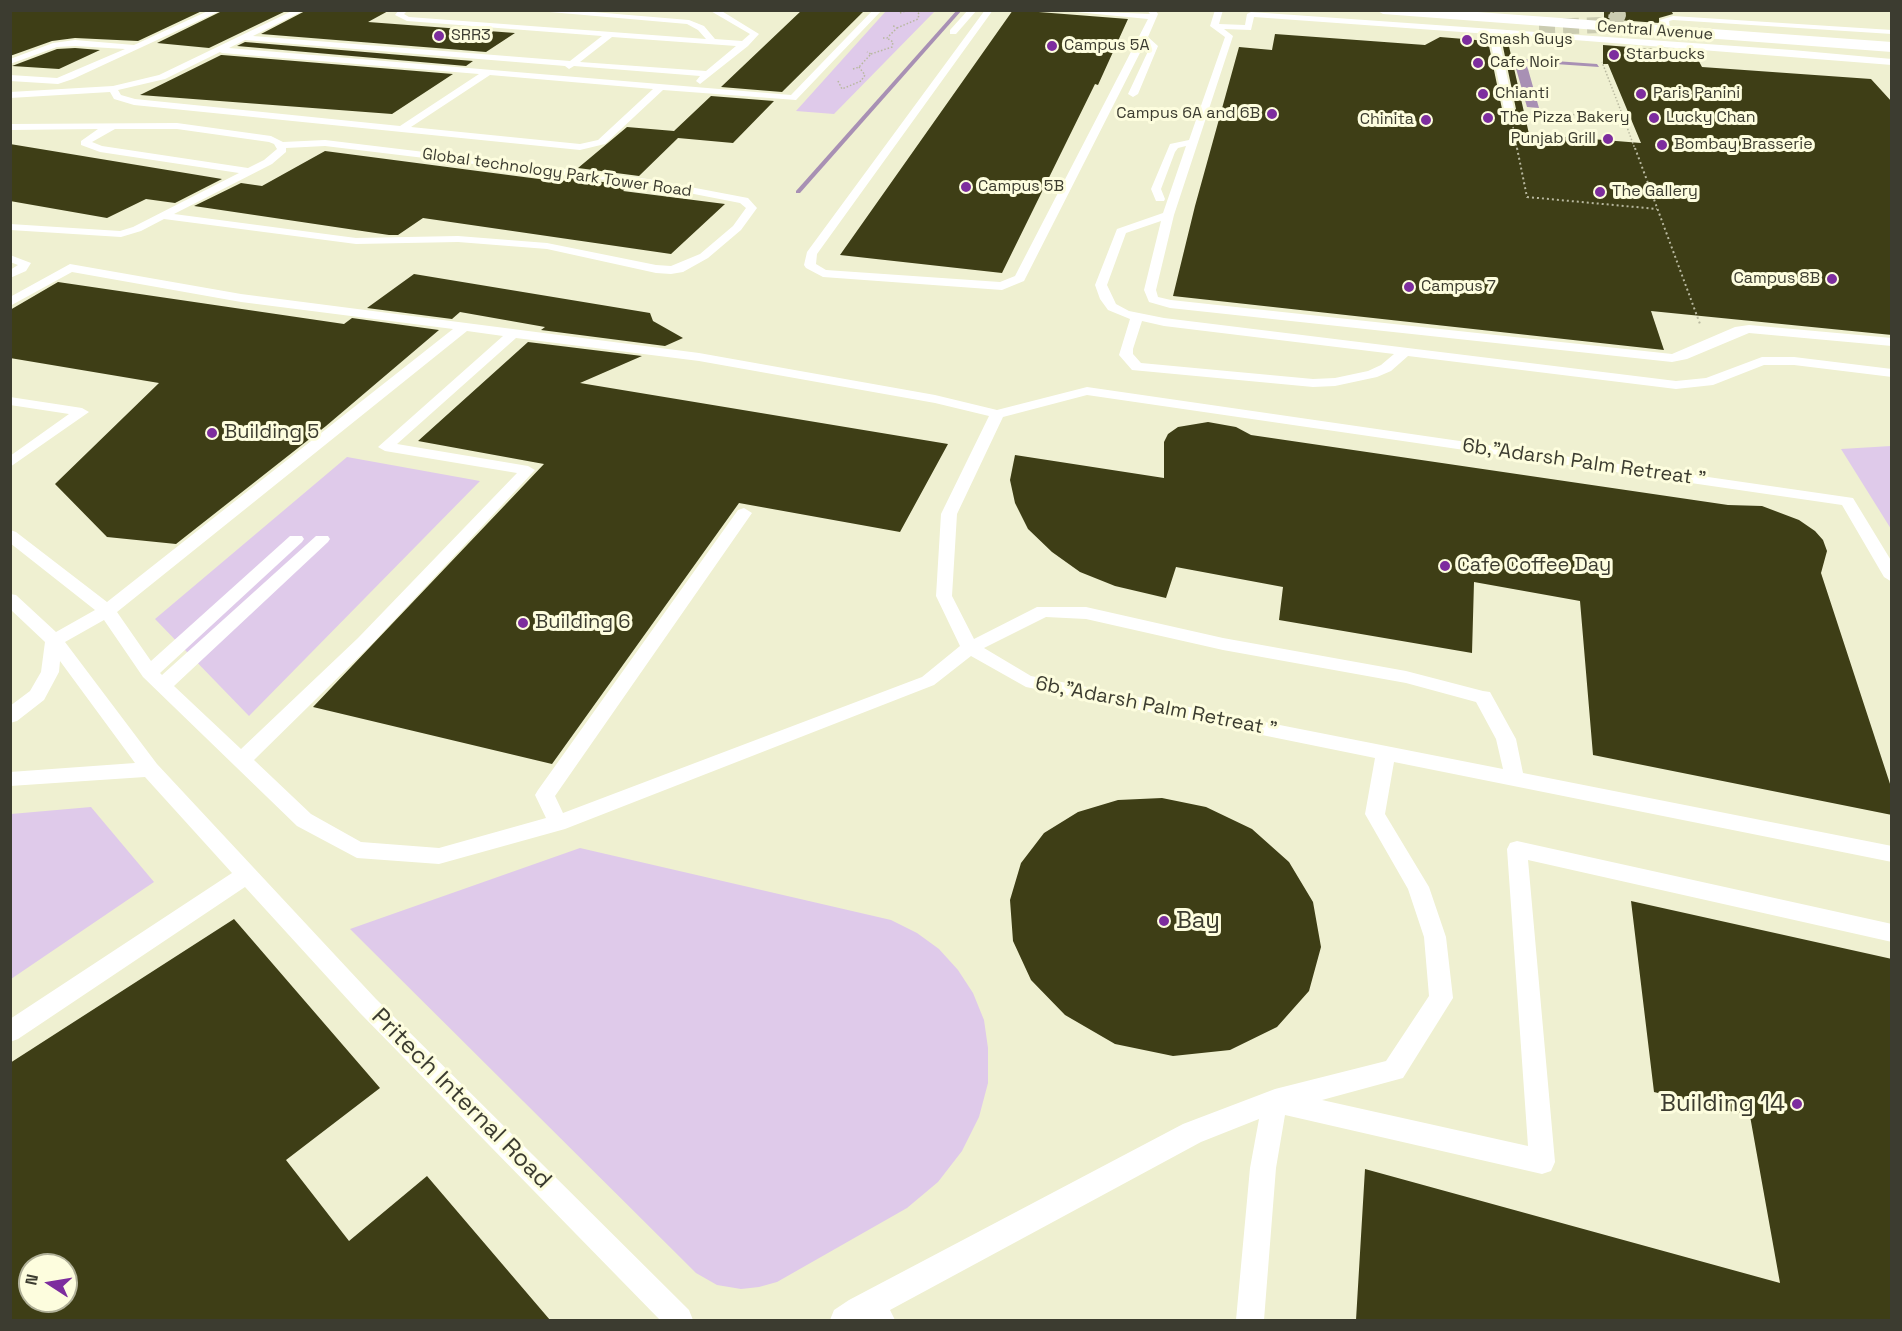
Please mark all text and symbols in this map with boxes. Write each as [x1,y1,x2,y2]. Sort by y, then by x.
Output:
street label: Central Avenue [1596,17,1714,45]
place label: SRR3 [451,26,491,46]
marker: SRR3 [432,29,446,43]
place label: Smash Guys [1479,30,1573,50]
marker: Smash Guys [1460,33,1474,47]
place label: Campus 5A [1064,36,1150,56]
marker: Campus 5A [1045,39,1059,53]
place label: Starbucks [1626,45,1705,65]
marker: Starbucks [1607,48,1621,62]
place label: Cafe Noir [1490,53,1560,73]
marker: Cafe Noir [1471,56,1485,70]
place label: Chianti [1495,84,1549,104]
place label: Paris Panini [1653,84,1740,104]
marker: Chianti [1476,87,1490,101]
marker: Paris Panini [1634,87,1648,101]
place label: Campus 6A and 6B [1116,104,1260,124]
marker: Campus 6A and 6B [1265,107,1279,121]
place label: The Pizza Bakery [1500,108,1630,128]
place label: Lucky Chan [1666,108,1756,128]
place label: Chinita [1360,110,1414,130]
marker: The Pizza Bakery [1481,111,1495,125]
marker: Lucky Chan [1647,111,1661,125]
marker: Chinita [1419,113,1433,127]
place label: Punjab Grill [1511,129,1596,149]
marker: Punjab Grill [1601,132,1615,146]
place label: Bombay Brasserie [1674,135,1813,155]
marker: Bombay Brasserie [1655,138,1669,152]
street label: Global technology Park Tower Road [421,145,693,201]
place label: Campus 5B [978,177,1064,197]
marker: Campus 5B [959,180,973,194]
place label: The Gallery [1612,182,1698,202]
marker: The Gallery [1593,185,1607,199]
place label: Campus 8B [1734,269,1820,289]
marker: Campus 8B [1825,272,1839,286]
place label: Campus 7 [1421,277,1496,297]
marker: Campus 7 [1402,280,1416,294]
place label: Building 5 [224,421,319,445]
marker: Building 5 [205,426,219,440]
street label: 6b,"Adarsh Palm Retreat " [1461,434,1707,492]
place label: Cafe Coffee Day [1457,554,1611,578]
marker: Cafe Coffee Day [1438,559,1452,573]
place label: Building 6 [535,611,631,635]
marker: Building 6 [516,616,530,630]
street label: 6b,"Adarsh Palm Retreat " [1033,672,1279,742]
place label: Bay [1176,907,1220,935]
marker: Bay [1157,914,1171,928]
street label: Pritech Internal Road [365,1003,557,1195]
place label: Building 14 [1660,1090,1785,1118]
marker: Building 14 [1790,1097,1804,1111]
north arrow [18,1253,78,1313]
text: N [20,1272,43,1287]

